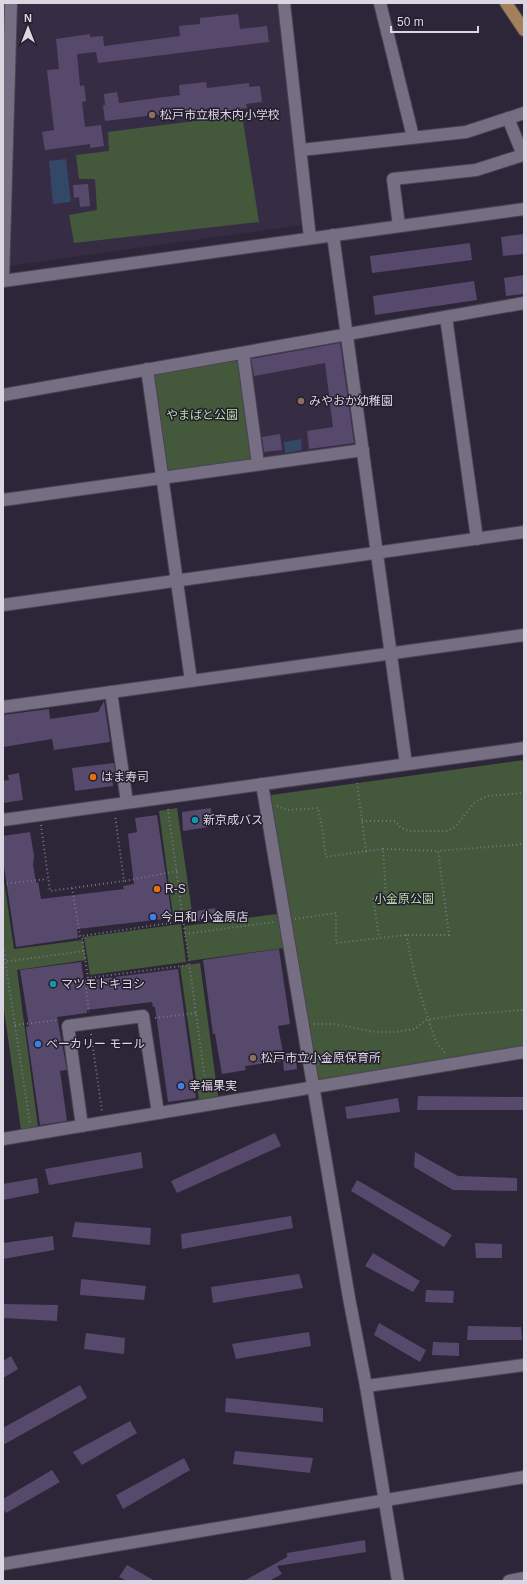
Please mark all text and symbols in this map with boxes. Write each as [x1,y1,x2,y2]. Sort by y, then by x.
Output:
north arrow [8,8,48,48]
scale bar [391,8,478,34]
text: N [24,12,32,24]
text: 50 m [397,15,424,29]
place label: 松戸市立根木内小学校 [160,108,280,122]
marker: 松戸市立根木内小学校 [147,110,157,120]
place label: みやおか幼稚園 [309,394,393,408]
marker: みやおか幼稚園 [296,396,306,406]
park label: やまばと公園 [166,408,238,422]
place label: はま寿司 [101,770,149,784]
marker: はま寿司 [88,772,98,782]
place label: 新京成バス [203,813,263,827]
marker: 新京成バス [190,815,200,825]
place label: R-S [165,882,186,896]
marker: R-S [152,884,162,894]
park label: 小金原公園 [374,892,434,906]
place label: 今日和 小金原店 [161,910,248,924]
marker: 今日和 小金原店 [148,912,158,922]
place label: マツモトキヨシ [61,977,145,991]
marker: マツモトキヨシ [48,979,58,989]
place label: ベーカリー モール [46,1037,145,1051]
marker: ベーカリー モール [33,1039,43,1049]
place label: 松戸市立小金原保育所 [261,1051,381,1065]
marker: 松戸市立小金原保育所 [248,1053,258,1063]
place label: 幸福果実 [189,1079,237,1093]
marker: 幸福果実 [176,1081,186,1091]

